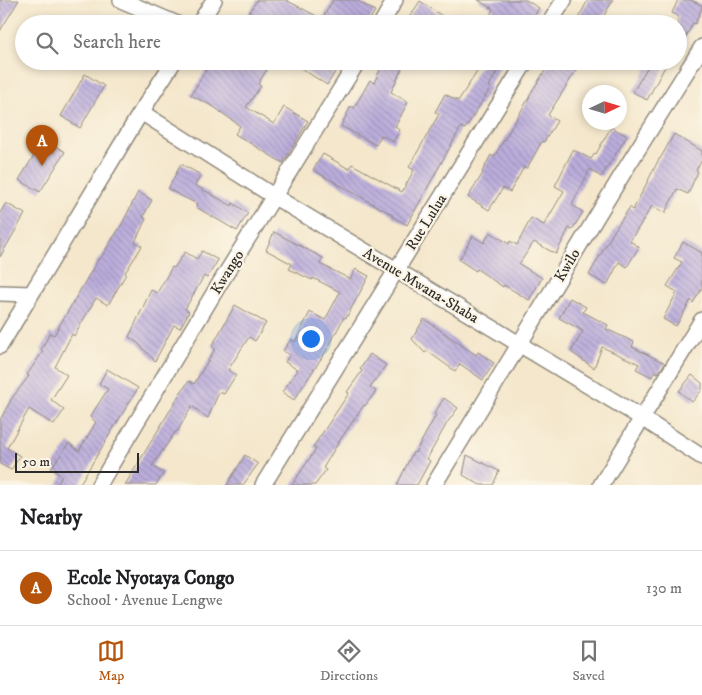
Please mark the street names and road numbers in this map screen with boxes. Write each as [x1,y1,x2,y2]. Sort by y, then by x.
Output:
street label: Rue Lulua [402,190,451,254]
street label: Avenue Mwana-Shaba [359,243,483,328]
street label: Kwilo [550,245,585,285]
street label: Kwango [207,247,248,298]

